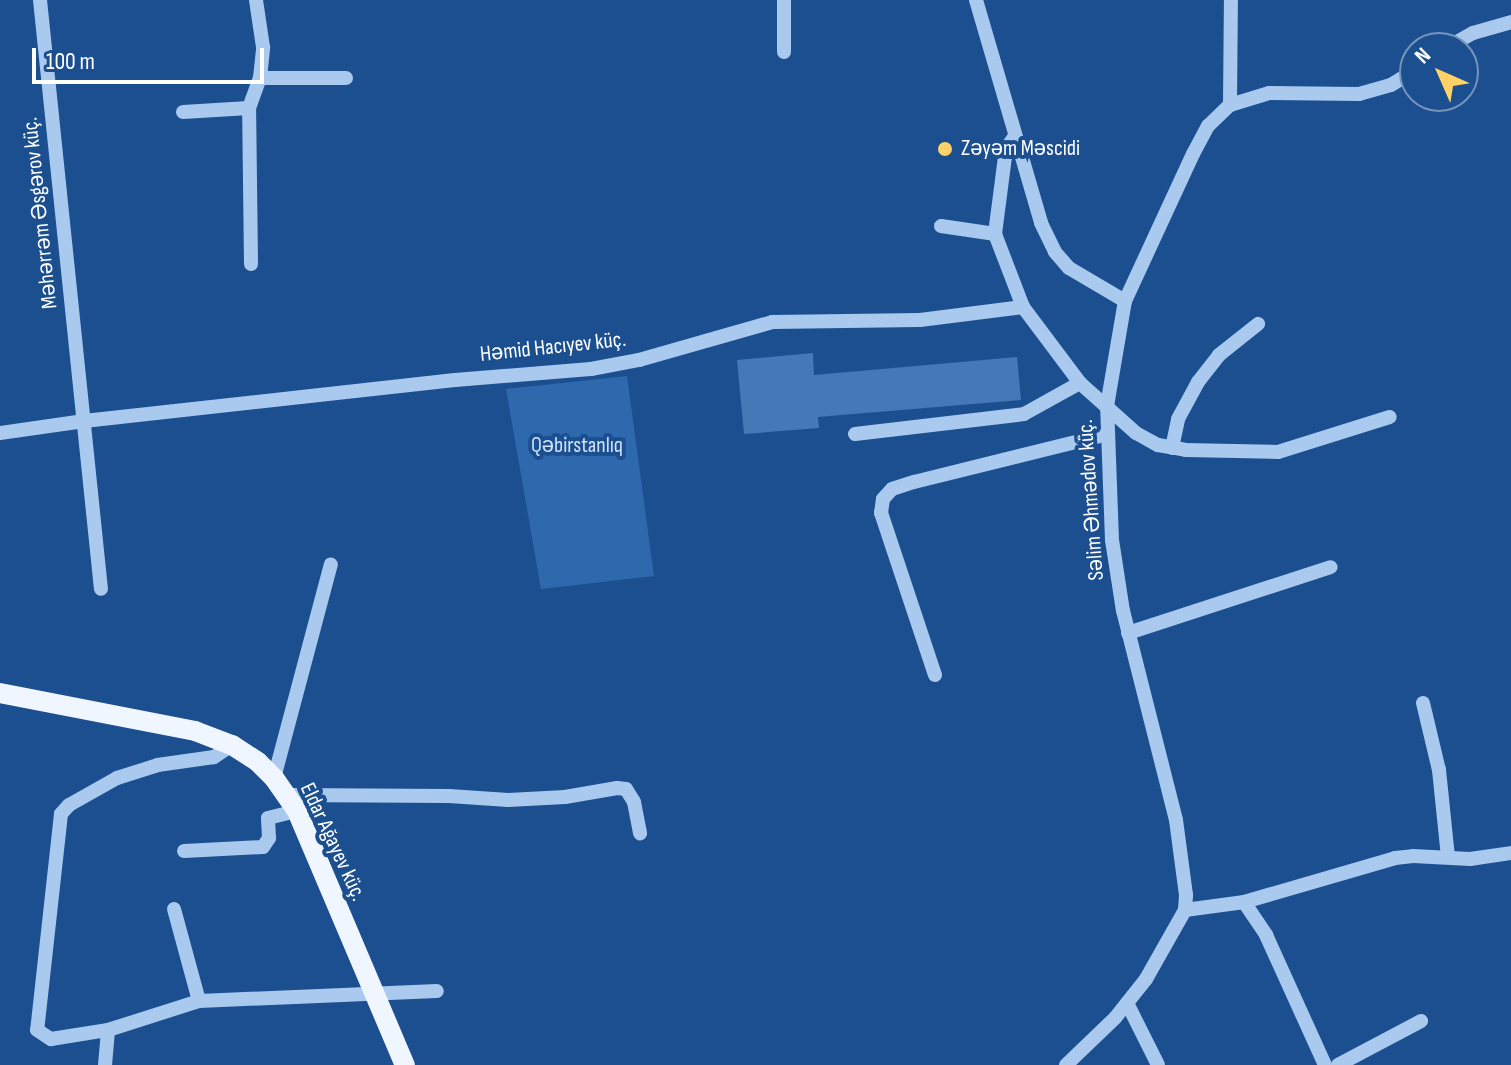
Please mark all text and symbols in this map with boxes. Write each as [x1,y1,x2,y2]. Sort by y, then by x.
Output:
scale bar [36,32,268,82]
north arrow [1399,32,1479,112]
text: N [1409,42,1437,70]
text: 100 m [46,47,95,76]
street label: Məhərrəm Əsgərov küç. [17,116,63,310]
place label: Zəyəm Məscidi [961,136,1080,162]
marker: Zəyəm Məscidi [936,140,954,158]
street label: Həmid Hacıyev küç. [479,326,627,368]
street label: Səlim Əhmədov küç. [1072,419,1110,581]
park label: Qəbirstanlıq [531,433,623,459]
street label: Eldar Ağayev küç. [294,779,372,905]

